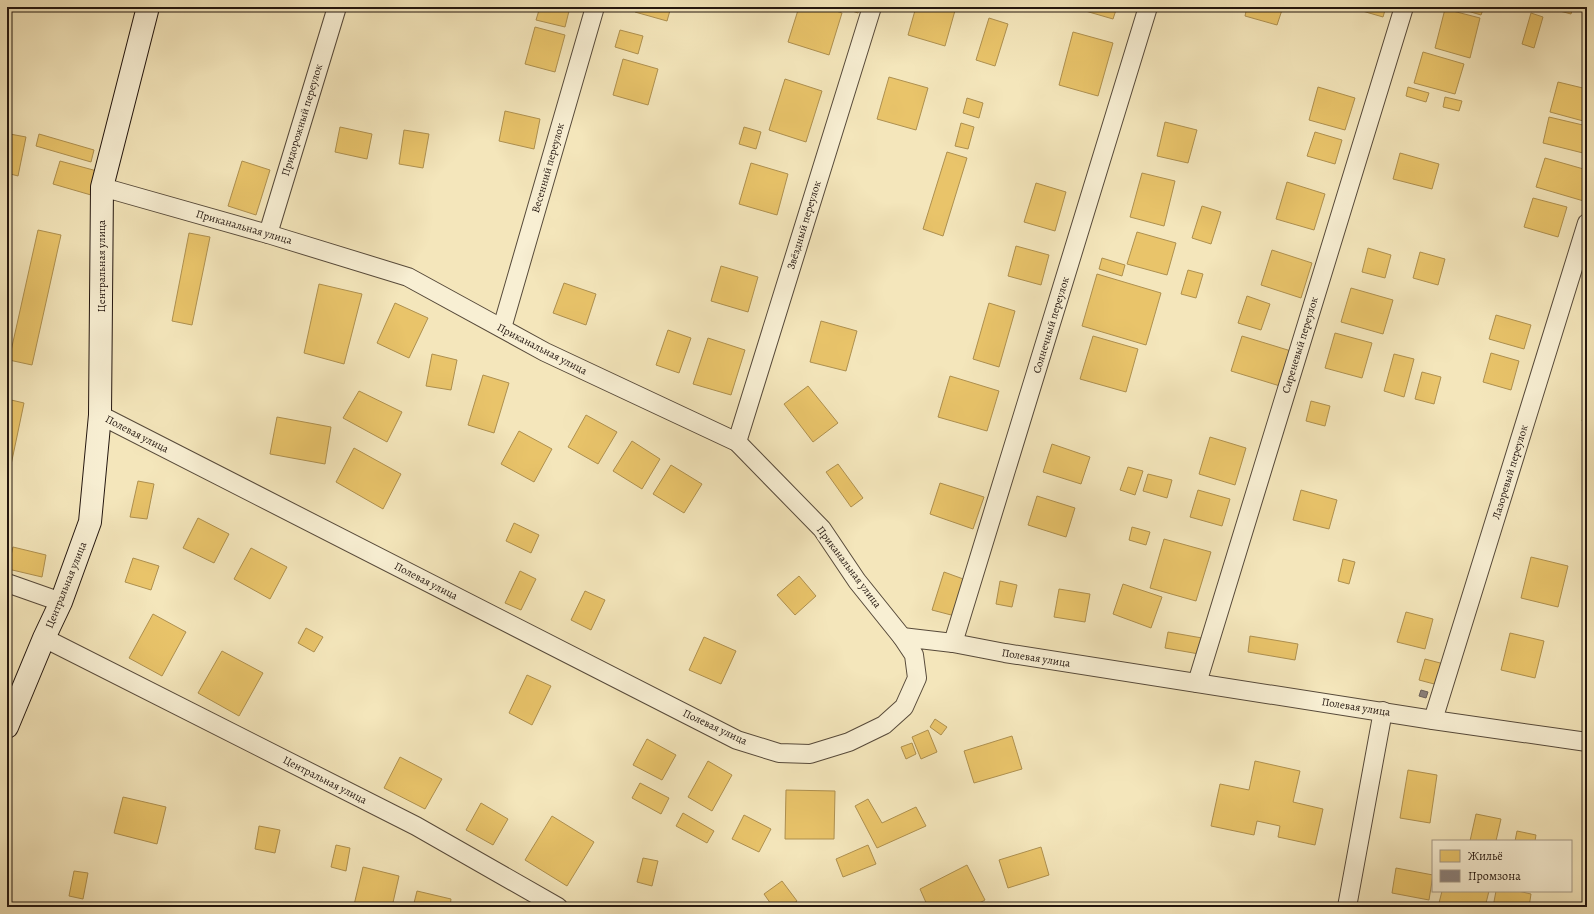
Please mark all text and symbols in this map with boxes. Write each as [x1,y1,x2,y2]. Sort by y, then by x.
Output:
street label: Придорожный переулок [278,62,326,178]
street label: Весенний переулок [528,121,568,215]
street label: Звёздный переулок [783,178,825,271]
street label: Приканальная улица [194,206,295,248]
street label: Центральная улица [94,219,109,312]
street label: Солнечный переулок [1029,274,1073,375]
street label: Сиреневый переулок [1278,295,1322,395]
street label: Приканальная улица [494,320,591,379]
street label: Полевая улица [103,412,172,457]
street label: Лазоревый переулок [1488,423,1532,521]
street label: Приканальная улица [813,523,885,612]
street label: Центральная улица [42,539,91,631]
street label: Полевая улица [392,559,461,604]
street label: Полевая улица [1000,645,1072,671]
street label: Полевая улица [1320,694,1392,720]
street label: Полевая улица [680,706,751,749]
street label: Центральная улица [280,752,370,808]
legend [1432,840,1572,892]
text: Жильё [1468,848,1503,864]
text: Промзона [1468,868,1521,884]

